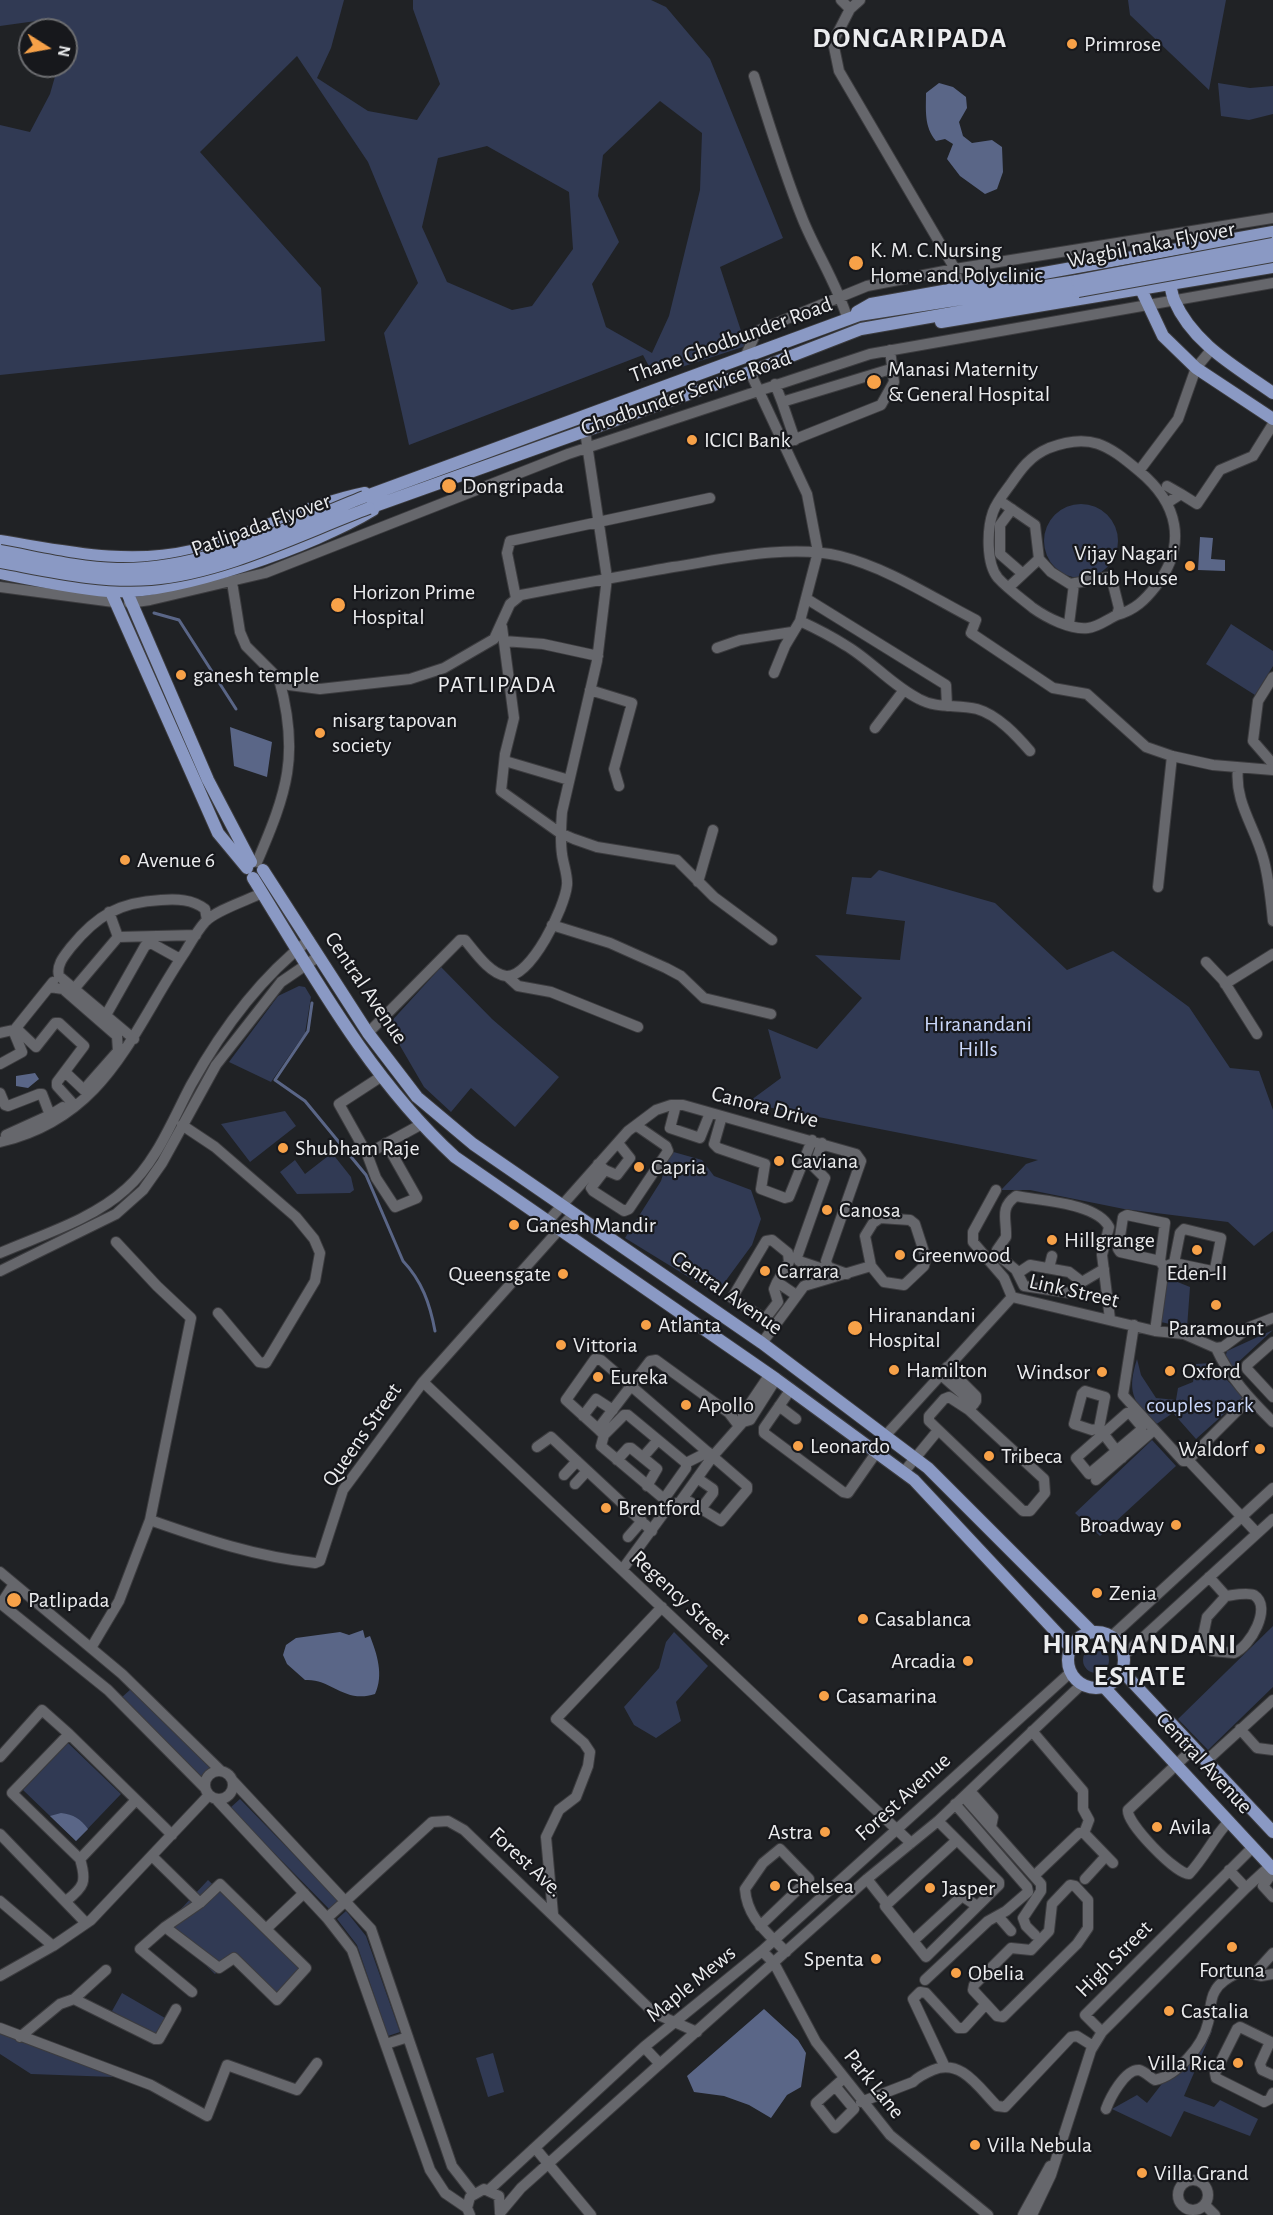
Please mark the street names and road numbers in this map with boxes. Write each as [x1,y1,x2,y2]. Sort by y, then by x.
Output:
street label: Wagbil naka Flyover [1065,216,1237,274]
street label: Thane Ghodbunder Road [626,291,836,389]
street label: Ghodbunder Service Road [577,345,795,441]
street label: Patlipada Flyover [188,488,334,562]
street label: Central Avenue [319,927,413,1049]
street label: Canora Drive [709,1080,821,1134]
street label: Central Avenue [666,1245,788,1341]
street label: Link Street [1027,1268,1121,1314]
street label: Queens Street [317,1378,407,1492]
street label: Regency Street [626,1545,736,1651]
street label: Central Avenue [1150,1707,1258,1819]
street label: Forest Avenue [850,1747,956,1847]
street label: Forest Ave. [484,1821,568,1903]
street label: High Street [1070,1915,1158,2003]
street label: Maple Mews [641,1940,741,2028]
street label: Park Lane [838,2044,910,2124]

